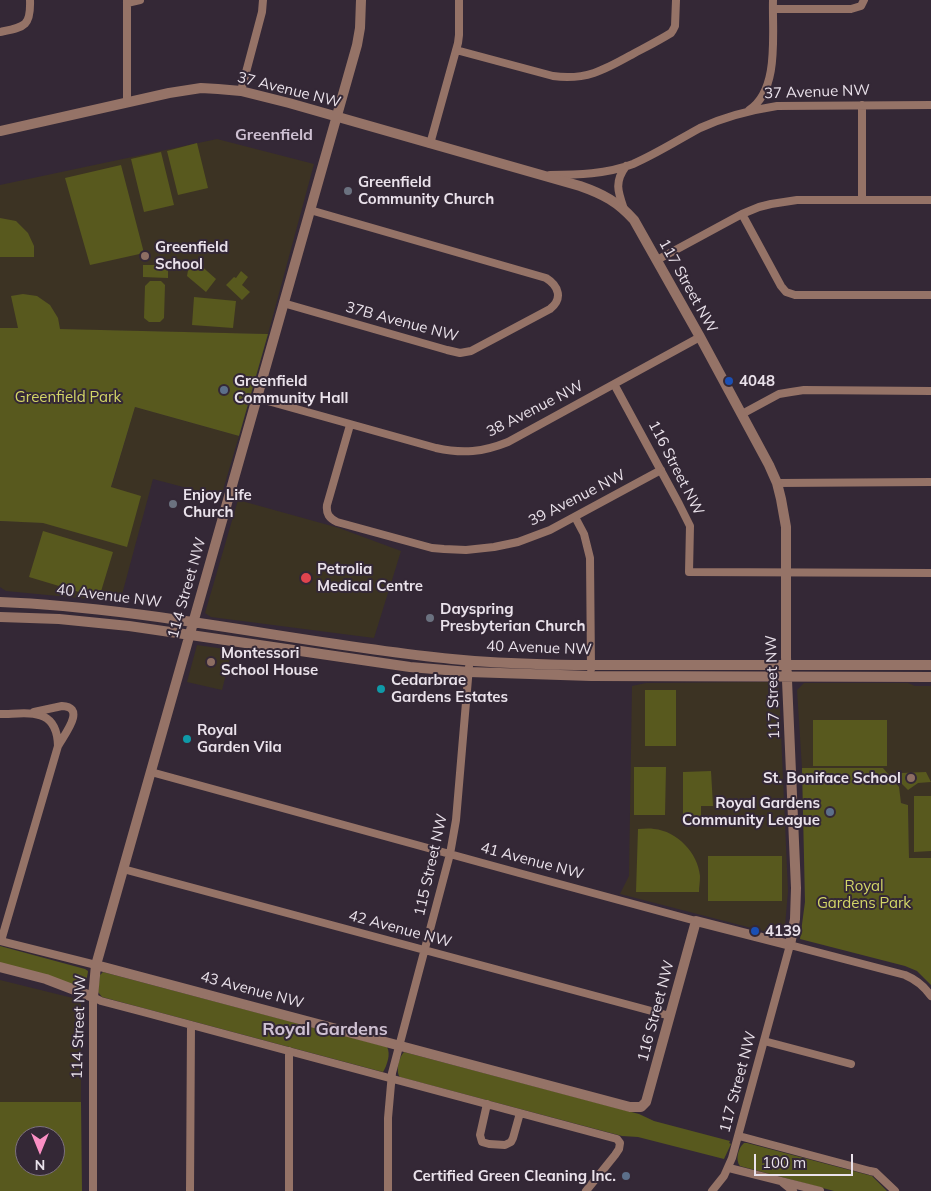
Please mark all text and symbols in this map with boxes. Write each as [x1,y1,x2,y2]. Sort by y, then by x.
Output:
street label: 37 Avenue NW [235,68,343,112]
street label: 37 Avenue NW [764,81,870,103]
district label: Greenfield [235,125,313,145]
place label: Greenfield Community Church [358,173,494,208]
marker: Greenfield Community Church [342,185,354,197]
street label: 117 Street NW [655,236,721,336]
place label: Greenfield School [155,238,228,273]
marker: Greenfield School [139,250,151,262]
street label: 37B Avenue NW [344,298,460,346]
place label: Greenfield Community Hall [234,372,348,407]
place label: 4048 [739,372,775,390]
marker: 4048 [723,375,735,387]
street label: 38 Avenue NW [484,377,586,441]
marker: Greenfield Community Hall [218,384,230,396]
park label: Greenfield Park [15,388,121,406]
street label: 116 Street NW [644,417,708,519]
street label: 39 Avenue NW [526,466,628,530]
place label: Enjoy Life Church [183,486,252,521]
marker: Enjoy Life Church [167,498,179,510]
street label: 114 Street NW [164,535,210,641]
place label: Petrolia Medical Centre [317,560,423,595]
marker: Petrolia Medical Centre [299,571,313,585]
street label: 40 Avenue NW [55,581,163,611]
place label: Dayspring Presbyterian Church [440,600,586,635]
marker: Dayspring Presbyterian Church [424,612,436,624]
street label: 117 Street NW [762,635,784,739]
street label: 40 Avenue NW [486,637,592,659]
place label: Montessori School House [221,644,318,679]
marker: Montessori School House [205,656,217,668]
place label: Cedarbrae Gardens Estates [391,671,508,706]
marker: Cedarbrae Gardens Estates [375,683,387,695]
place label: Royal Garden Vila [197,721,282,756]
marker: Royal Garden Vila [181,733,193,745]
place label: St. Boniface School [763,769,901,787]
marker: St. Boniface School [905,772,917,784]
place label: Royal Gardens Community League [682,794,820,829]
marker: Royal Gardens Community League [824,806,836,818]
street label: 115 Street NW [411,812,451,918]
street label: 41 Avenue NW [478,839,586,883]
park label: Royal Gardens Park [817,877,911,912]
street label: 42 Avenue NW [346,907,454,951]
place label: 4139 [765,922,801,940]
marker: 4139 [749,925,761,937]
street label: 116 Street NW [634,958,678,1064]
street label: 43 Avenue NW [198,968,306,1012]
street label: 114 Street NW [68,975,90,1079]
district label: Royal Gardens [262,1019,388,1041]
street label: 117 Street NW [716,1029,760,1135]
north arrow [15,1126,65,1176]
scale bar [756,1144,855,1176]
text: 100 m [762,1153,806,1172]
text: N [35,1156,45,1174]
place label: Certified Green Cleaning Inc. [413,1167,616,1185]
marker: Certified Green Cleaning Inc. [620,1170,632,1182]

